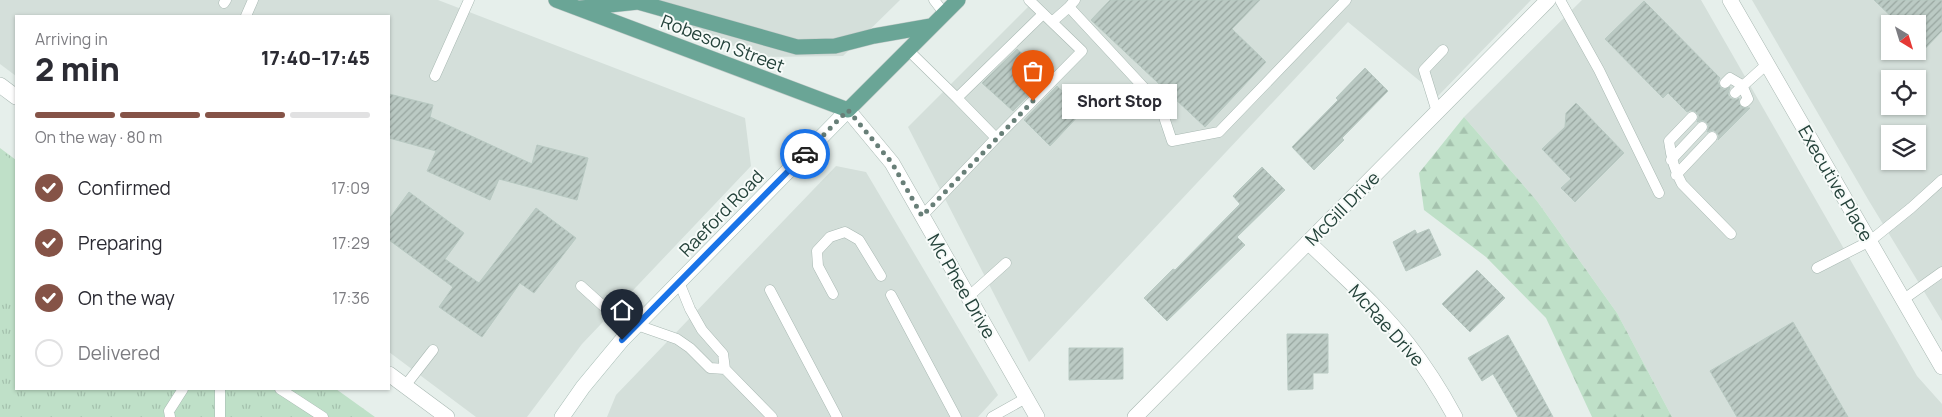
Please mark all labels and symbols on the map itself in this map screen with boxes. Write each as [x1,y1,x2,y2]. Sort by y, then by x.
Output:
street label: Robeson Street [658,8,788,78]
north arrow [1881,15,1926,60]
pin [1012,50,1054,101]
callout: Short Stop [1063,84,1178,118]
street label: Executive Place [1793,121,1879,245]
courier [780,129,830,179]
street label: Raeford Road [674,164,768,262]
street label: McGill Drive [1300,166,1384,250]
street label: Mc Phee Drive [922,229,1002,343]
street label: McRae Drive [1344,279,1430,371]
pin [601,289,643,340]

